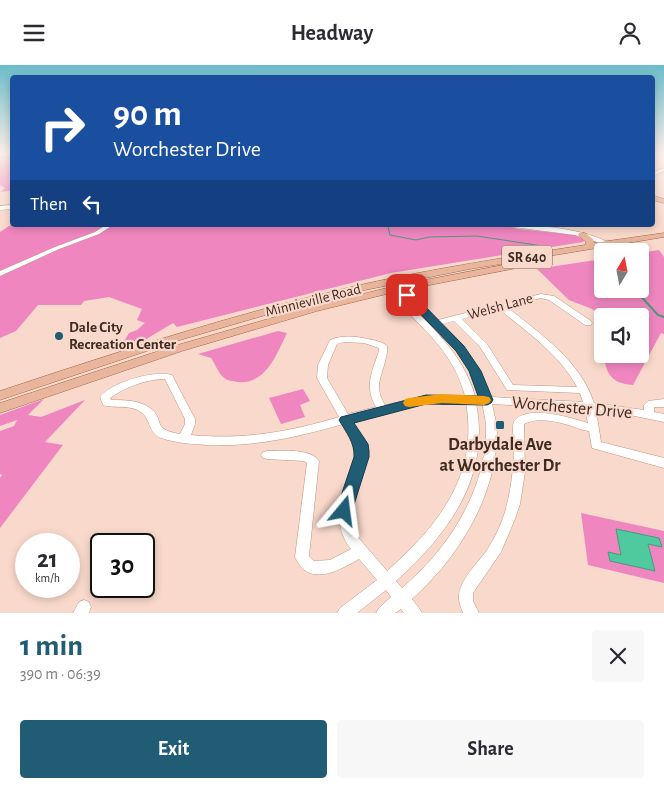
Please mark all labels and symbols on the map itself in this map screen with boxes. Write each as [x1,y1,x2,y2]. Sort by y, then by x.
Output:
north arrow [594,243,649,297]
road number: SR 640 [502,245,552,268]
pin [386,274,428,316]
street label: Minnieville Road [264,281,363,320]
street label: Welsh Lane [466,291,534,322]
place label: Dale City Recreation Center [69,320,177,352]
marker: Dale City Recreation Center [53,330,65,342]
street label: Worchester Drive [511,394,633,422]
marker: Darbydale Ave at Worchester Dr [494,419,506,431]
place label: Darbydale Ave at Worchester Dr [439,436,561,475]
position arrow [317,484,369,536]
speed limit sign: 30 [90,533,155,598]

